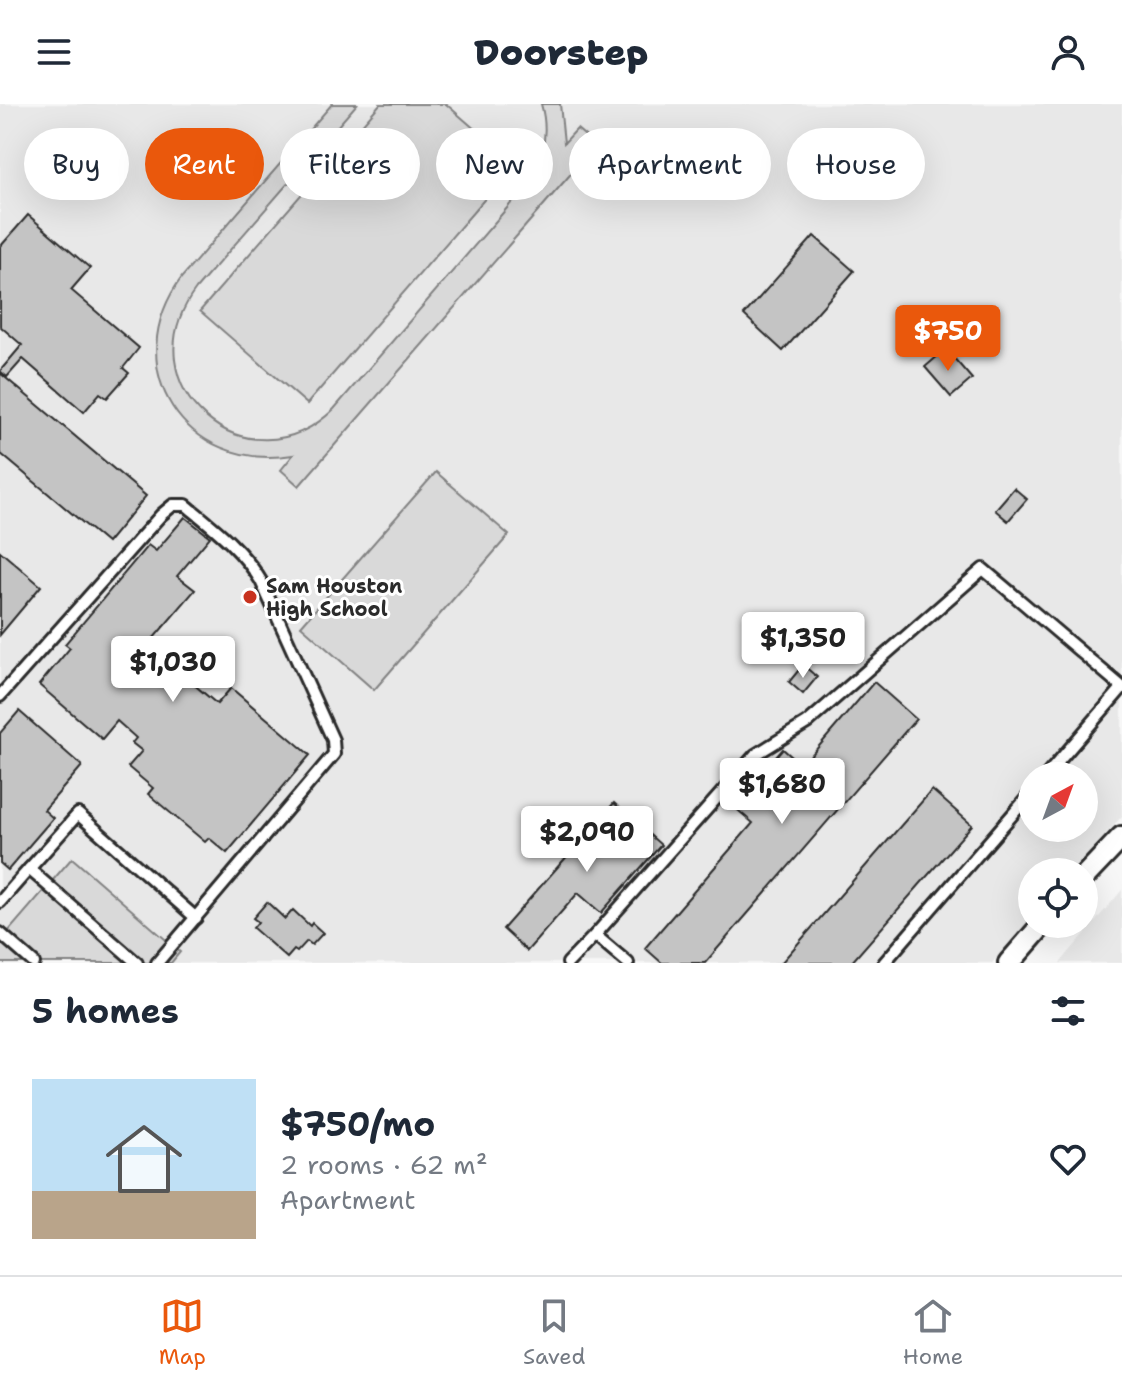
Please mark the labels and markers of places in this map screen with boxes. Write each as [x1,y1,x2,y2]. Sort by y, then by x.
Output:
pin: $750 [901,305,995,373]
place label: Sam Houston High School [266,573,402,622]
marker: Sam Houston High School [241,588,259,606]
pin: $1,350 [738,612,868,680]
pin: $1,030 [108,636,238,704]
pin: $1,680 [717,758,847,826]
pin: $2,090 [522,806,652,874]

